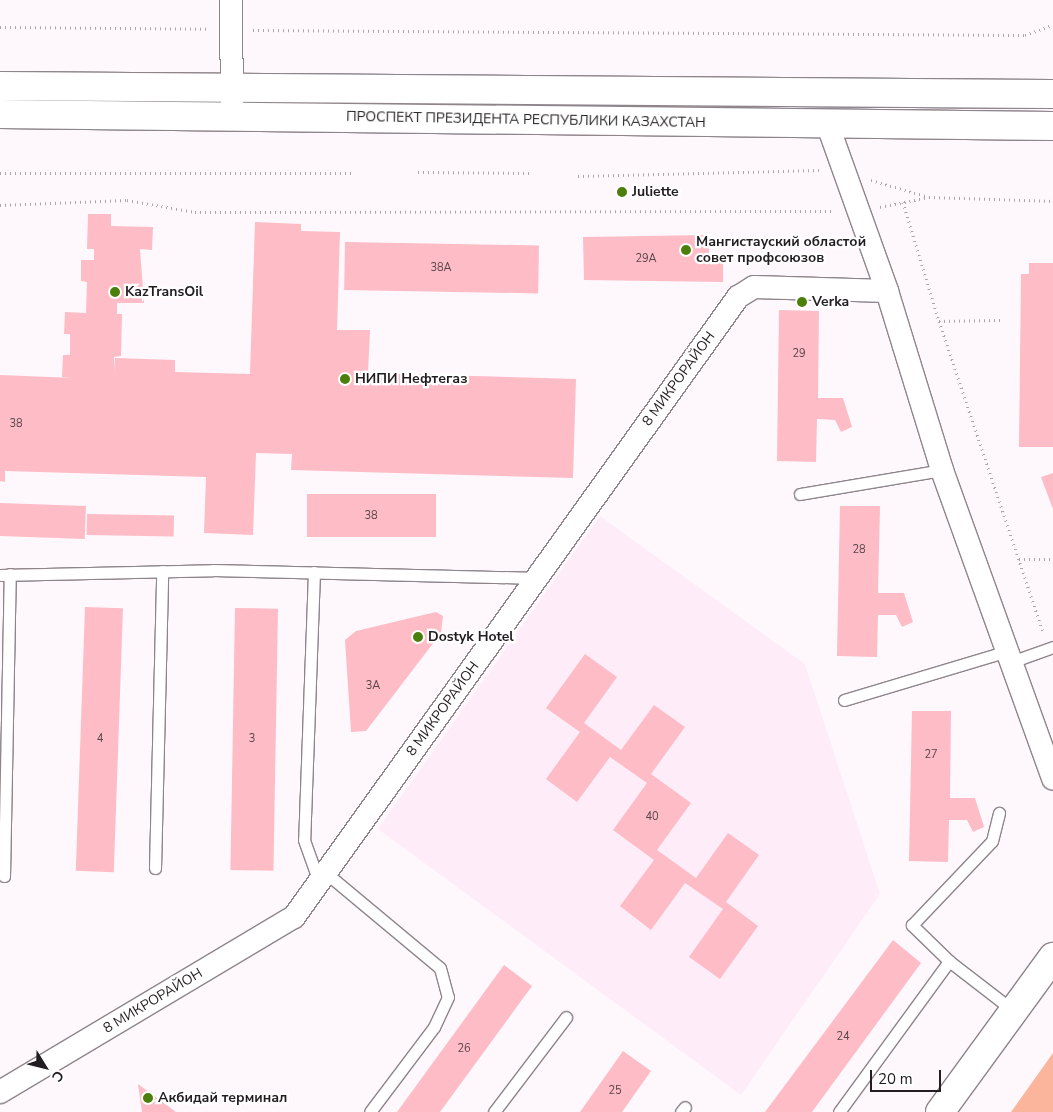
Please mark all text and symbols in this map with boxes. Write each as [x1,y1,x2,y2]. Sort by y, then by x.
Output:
street label: ПРОСПЕКТ ПРЕЗИДЕНТА РЕСПУБЛИКИ КАЗАХСТАН [346,108,706,132]
place label: Juliette [632,184,679,200]
marker: Juliette [616,186,628,198]
place label: Мангистауский областой совет профсоюзов [696,234,866,266]
marker: Мангистауский областой совет профсоюзов [680,244,692,256]
house number: 29А [635,252,657,266]
house number: 38А [430,261,452,275]
place label: KazTransOil [125,284,203,300]
marker: KazTransOil [109,286,121,298]
place label: Verka [812,294,849,310]
marker: Verka [796,296,808,308]
street label: 8 МИКРОРАЙОН [639,329,719,429]
house number: 29 [792,347,806,361]
place label: НИПИ Нефтегаз [355,371,467,387]
marker: НИПИ Нефтегаз [339,373,351,385]
house number: 38 [9,417,23,431]
house number: 38 [364,509,378,523]
house number: 28 [852,543,866,557]
place label: Dostyk Hotel [428,629,514,645]
marker: Dostyk Hotel [412,631,424,643]
street label: 8 МИКРОРАЙОН [403,659,483,759]
house number: 3А [366,679,380,693]
house number: 4 [97,732,103,746]
house number: 3 [249,732,255,746]
house number: 27 [924,748,938,762]
house number: 40 [645,810,659,824]
street label: 8 МИКРОРАЙОН [100,965,206,1037]
house number: 24 [836,1030,850,1044]
north arrow [20,1042,70,1092]
house number: 26 [457,1042,471,1056]
scale bar [873,1060,944,1092]
text: С [47,1067,68,1086]
text: 20 m [878,1069,913,1089]
house number: 25 [608,1084,622,1098]
place label: Акбидай терминал [158,1090,287,1106]
marker: Акбидай терминал [142,1092,154,1104]

